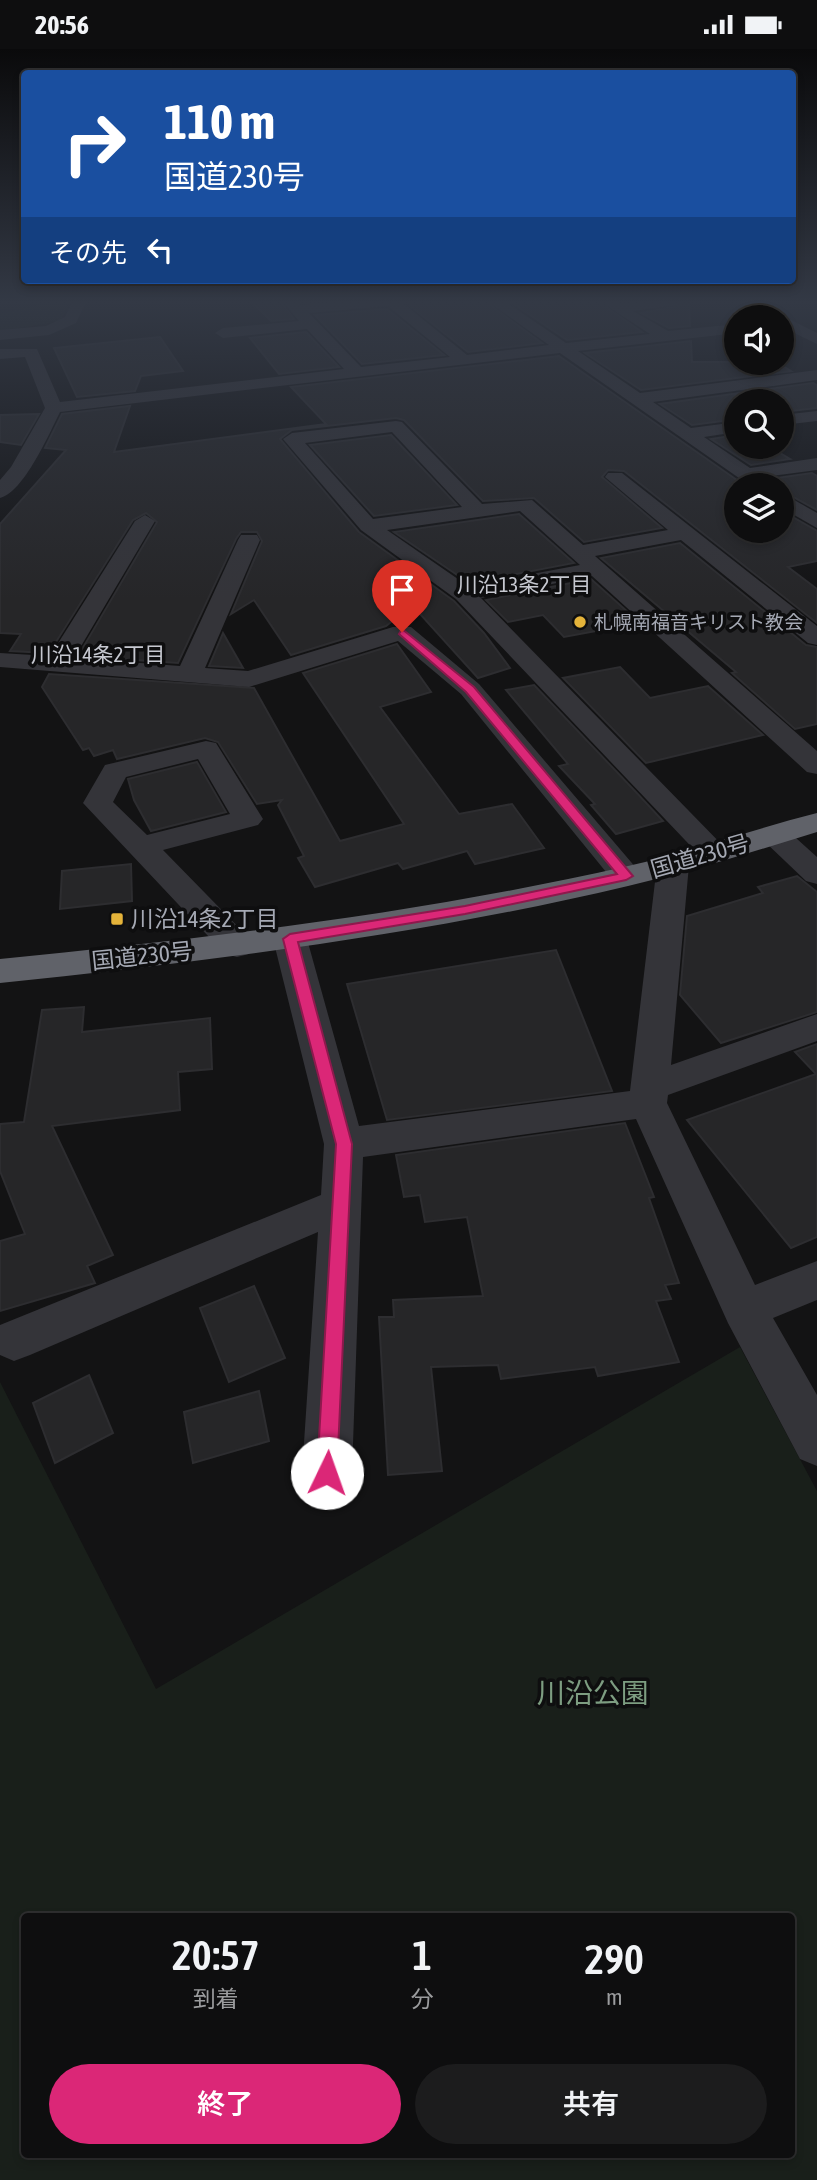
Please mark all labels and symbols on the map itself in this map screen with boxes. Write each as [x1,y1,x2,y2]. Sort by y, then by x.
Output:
pin [372,560,432,632]
district label: 川沿13条2丁目 [457,572,591,596]
place label: 札幌南福音キリスト教会 [594,611,803,633]
marker: 札幌南福音キリスト教会 [572,614,588,630]
district label: 川沿14条2丁目 [31,642,165,666]
street label: 国道230号 [648,830,752,882]
place label: 川沿14条2丁目 [131,906,278,932]
marker: 川沿14条2丁目 [109,911,125,927]
street label: 国道230号 [90,938,194,974]
position arrow [290,1436,364,1510]
park label: 川沿公園 [537,1677,649,1709]

